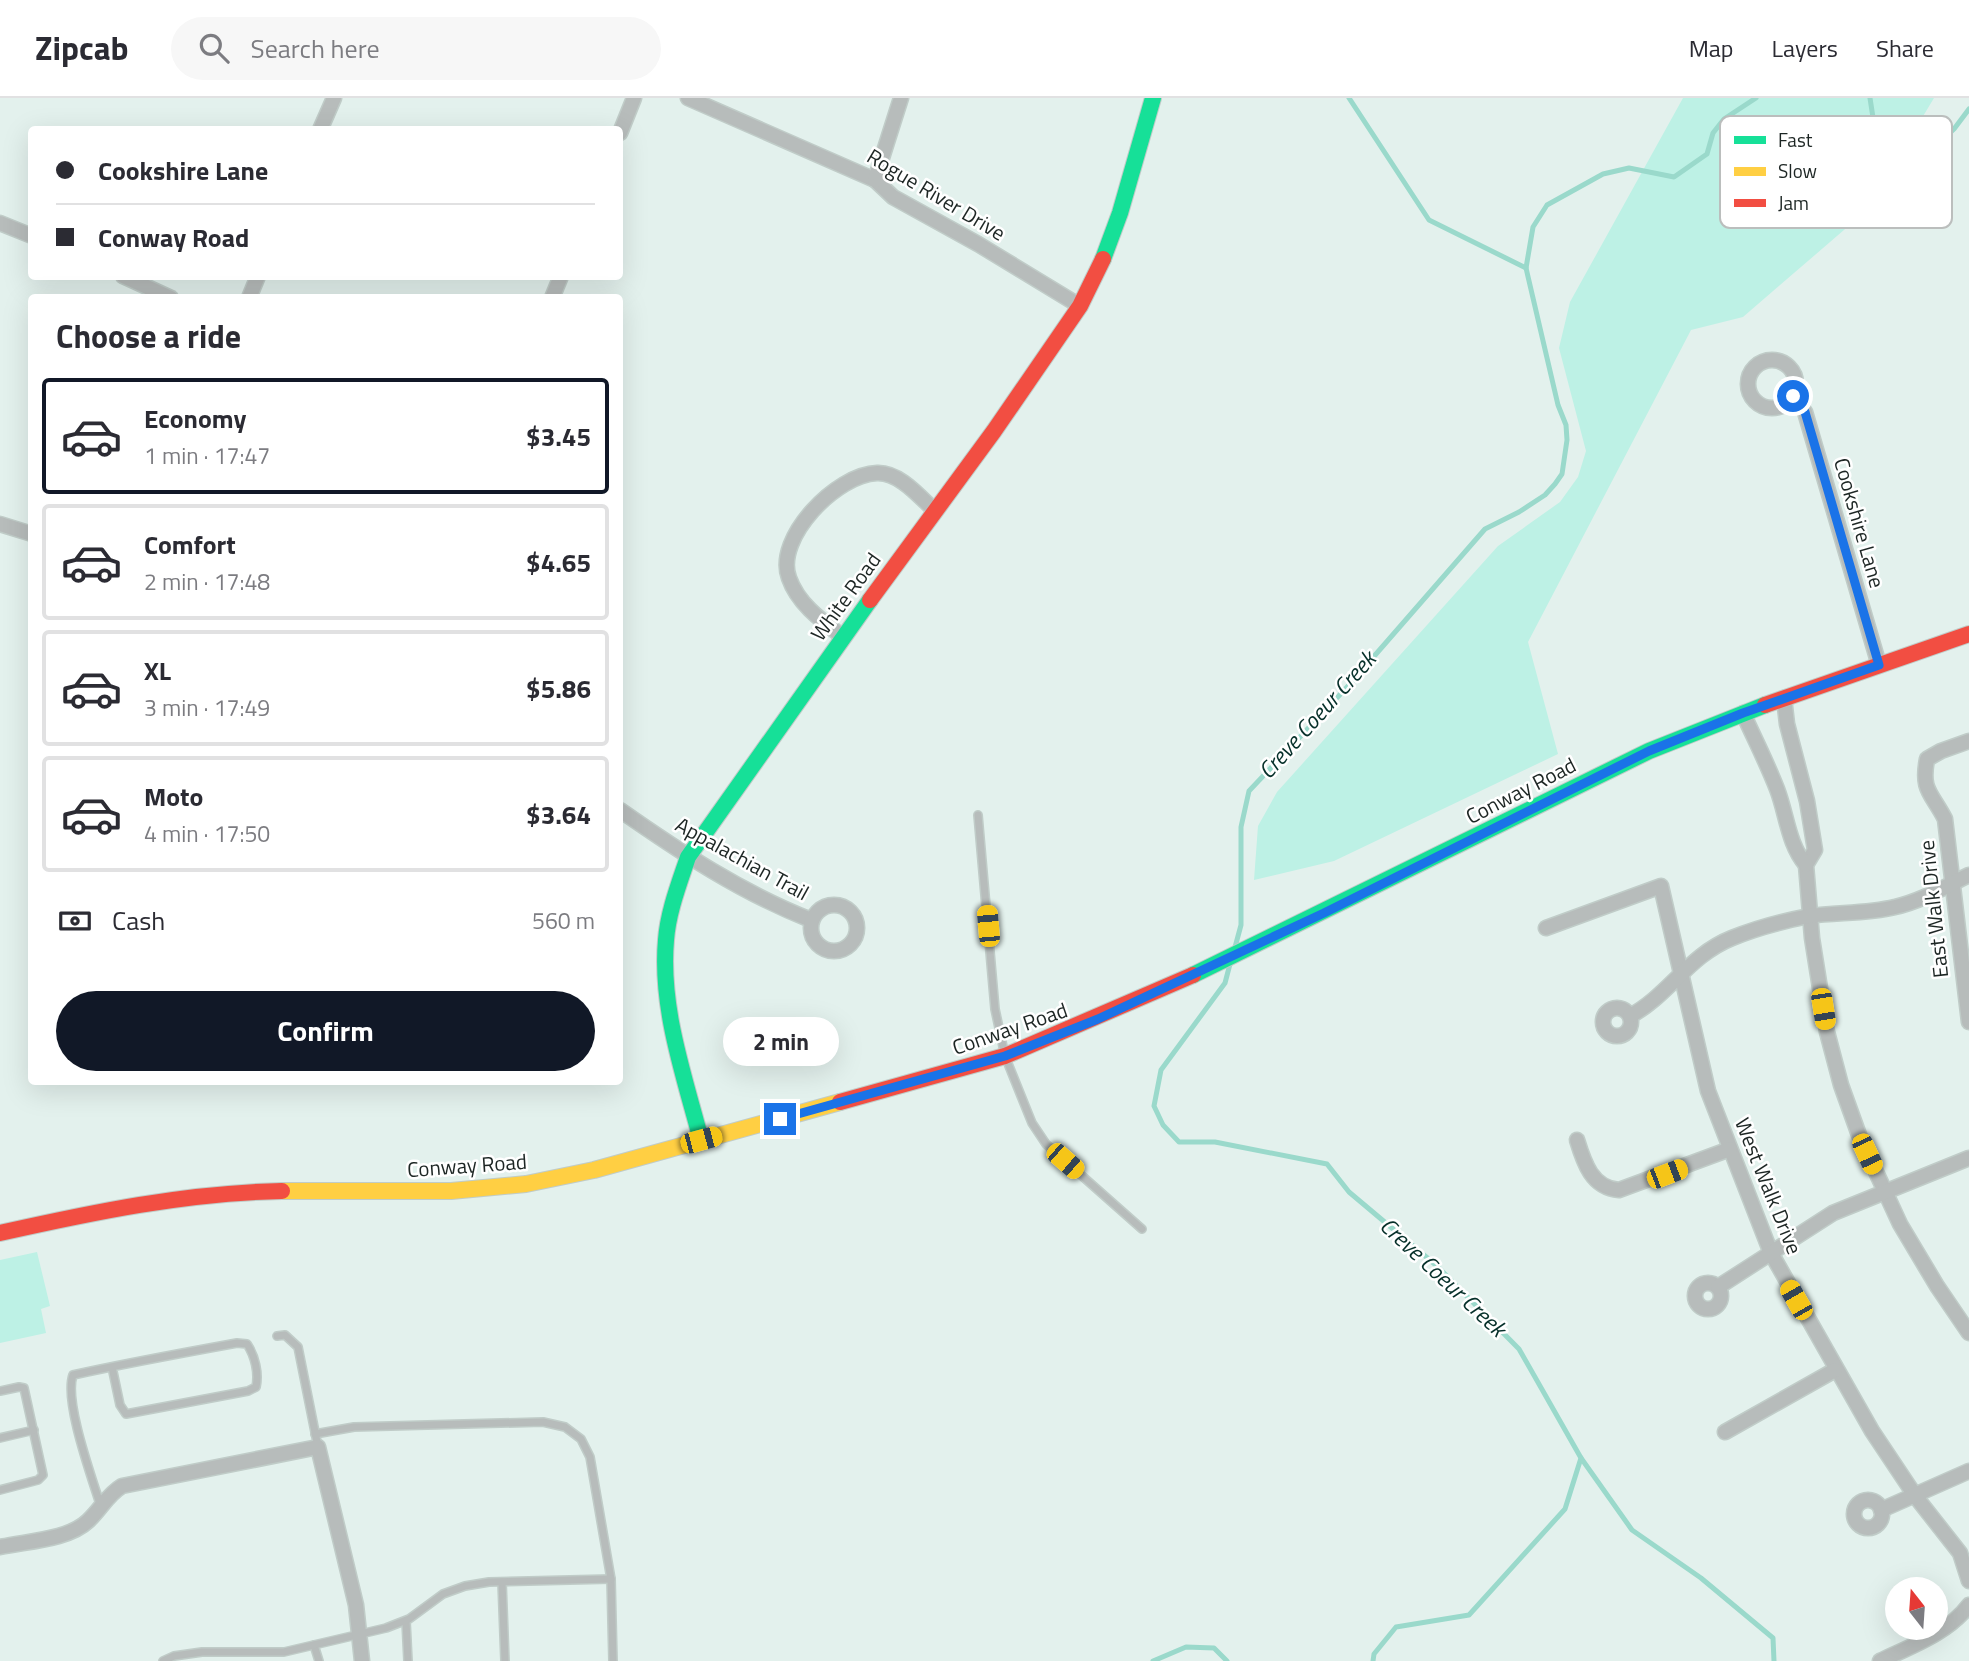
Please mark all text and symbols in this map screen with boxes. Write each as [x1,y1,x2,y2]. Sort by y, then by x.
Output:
search box [171,17,661,80]
text: Zipcab [35,23,129,73]
icon: search [195,29,233,67]
text: Search here [251,29,380,68]
text: Map [1689,30,1734,66]
text: Layers [1772,30,1838,66]
text: Share [1876,30,1934,66]
legend [1720,116,1952,228]
text: Fast [1778,125,1813,154]
street label: Rogue River Drive [861,140,1012,248]
text: Cookshire Lane [98,151,268,190]
text: Slow [1778,156,1817,185]
text: Jam [1778,188,1809,217]
text: Conway Road [98,218,249,257]
text: Choose a ride [56,312,241,360]
route start [1777,380,1809,412]
text: Economy [144,399,246,438]
icon: car [60,405,123,468]
text: $3.45 [526,417,591,456]
text: 1 min · 17:47 [144,438,270,473]
street label: Cookshire Lane [1826,454,1894,591]
text: Comfort [144,525,236,564]
icon: car [60,531,123,594]
text: $4.65 [526,543,591,582]
street label: White Road [802,546,888,647]
text: 2 min · 17:48 [144,564,270,599]
water label: Creve Coeur Creek [1249,641,1386,787]
text: XL [144,651,171,690]
icon: car [60,657,123,720]
text: $5.86 [526,669,591,708]
text: 3 min · 17:49 [144,690,270,725]
street label: Conway Road [1460,749,1581,832]
text: Moto [144,777,203,816]
icon: car [60,783,123,846]
text: $3.64 [526,795,591,834]
street label: Appalachian Trail [670,808,815,908]
text: 4 min · 17:50 [144,816,270,851]
street label: East Walk Drive [1910,839,1956,979]
text: Cash [112,901,165,940]
icon: cash [56,902,94,940]
text: 560 m [532,903,595,938]
car [976,904,1001,948]
car [1810,987,1837,1031]
button: Confirm [56,991,595,1071]
street label: Conway Road [948,993,1072,1063]
callout: 2 min [722,1018,838,1066]
text: 2 min [753,1024,809,1059]
route end [764,1103,796,1135]
street label: West Walk Drive [1727,1112,1811,1259]
car [678,1124,725,1156]
car [1849,1131,1886,1177]
car [1043,1139,1088,1183]
street label: Conway Road [406,1145,528,1185]
car [1644,1157,1691,1191]
water label: Creve Coeur Creek [1372,1209,1517,1347]
car [1777,1277,1816,1323]
north arrow [1885,1577,1948,1640]
map controls [1885,1577,1948,1640]

